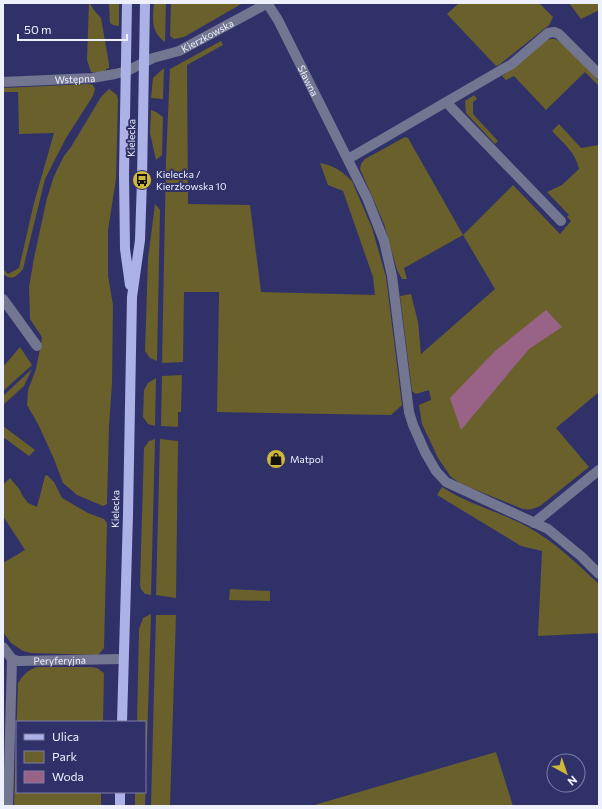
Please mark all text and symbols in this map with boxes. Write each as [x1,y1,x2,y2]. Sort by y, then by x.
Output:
scale bar [18,16,127,42]
street label: Kierzkowska [179,17,236,55]
text: 50 m [24,22,52,36]
street label: Sławna [296,63,321,98]
street label: Wstępna [55,72,96,86]
street label: Kielecka [125,119,137,157]
place label: Kielecka / Kierzkowska 10 [156,168,226,192]
bus stop icon: Kielecka / Kierzkowska 10 [131,169,153,191]
shop icon: Matpol [265,448,287,470]
place label: Matpol [290,453,323,465]
street label: Kielecka [109,490,121,528]
street label: Peryferyjna [33,654,86,667]
legend [16,721,146,793]
text: Ulica [52,729,79,743]
text: Park [52,749,78,763]
north arrow [546,753,586,793]
text: Woda [52,769,84,783]
text: N [565,773,580,789]

